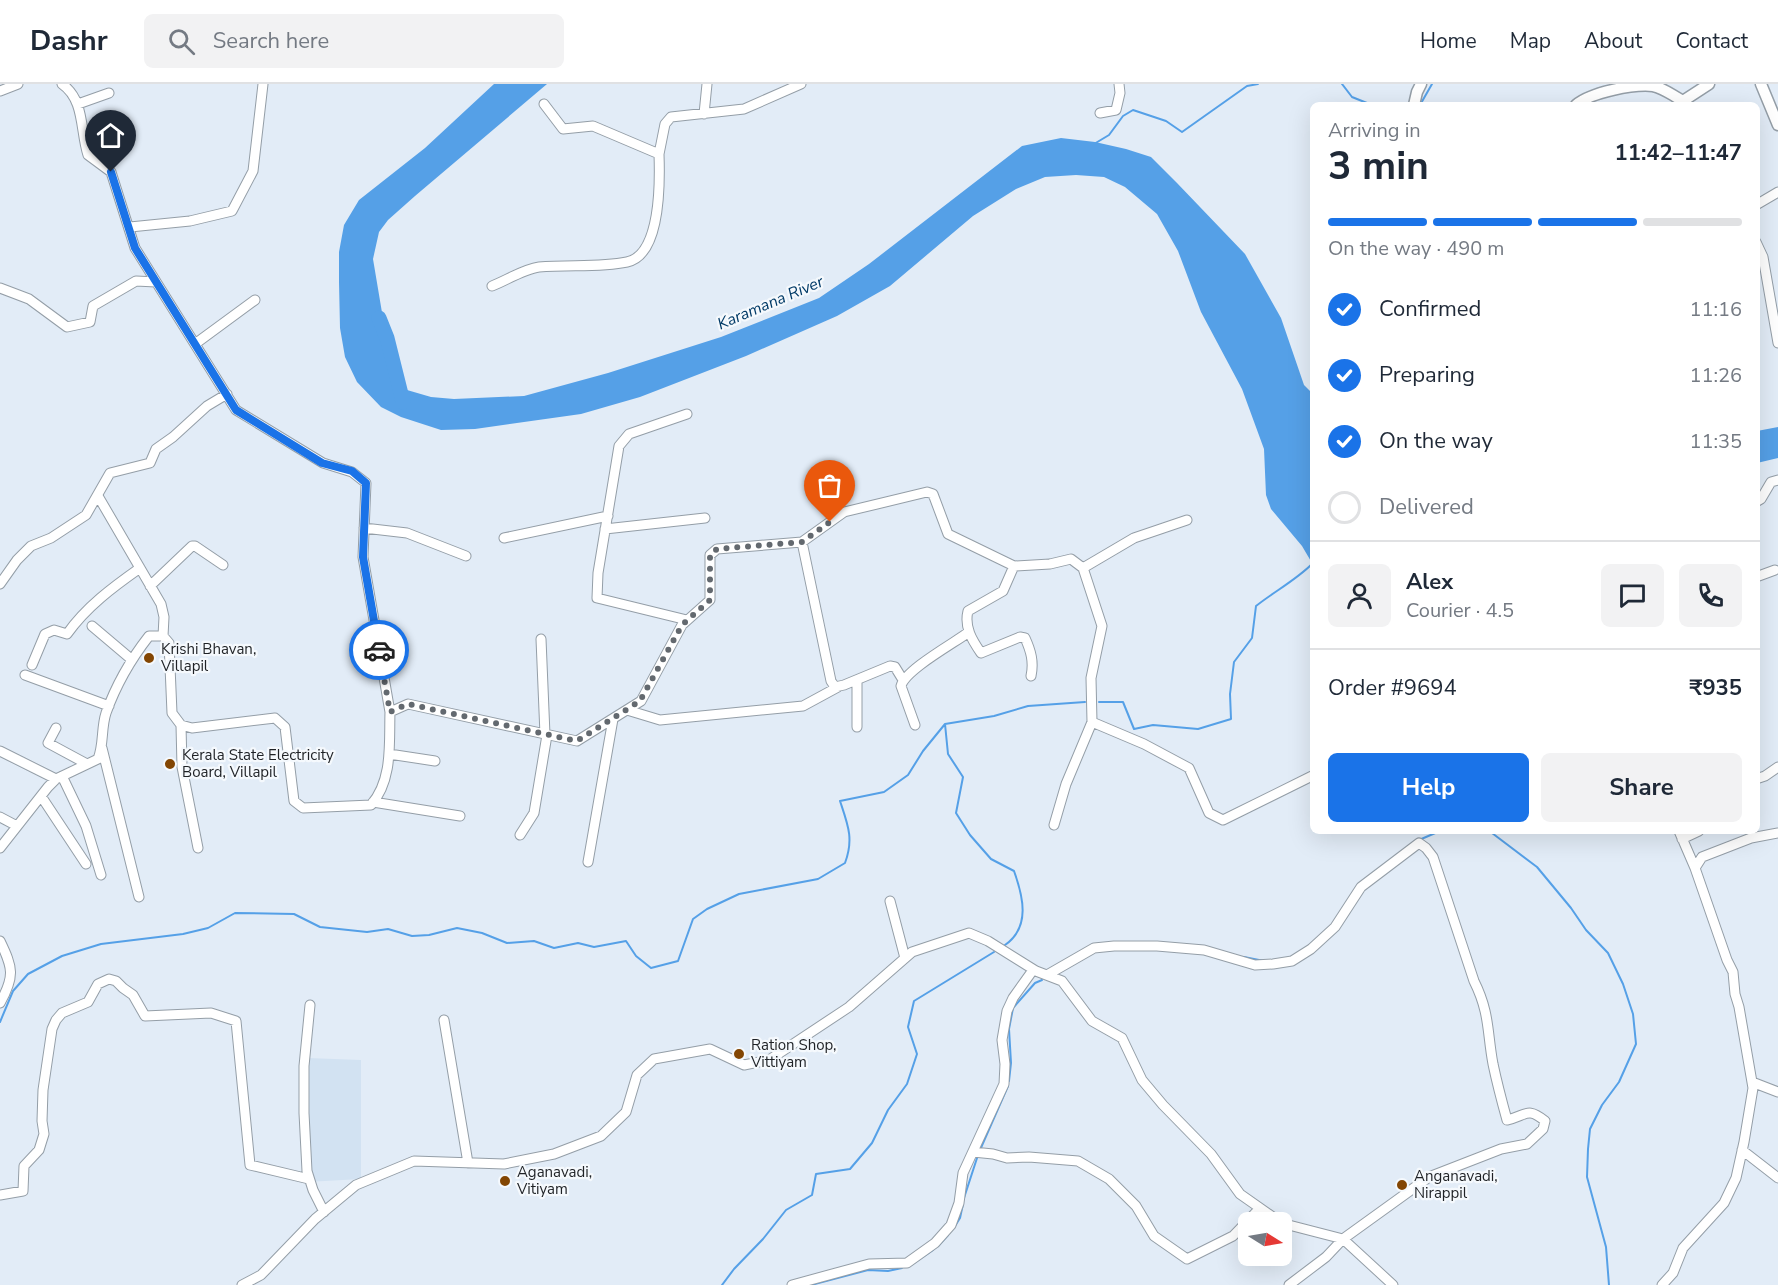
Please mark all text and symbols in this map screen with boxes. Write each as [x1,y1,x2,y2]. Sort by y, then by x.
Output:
search box [144,14,564,68]
text: Dashr [30,22,108,60]
icon: search [165,25,198,58]
text: Search here [213,26,329,56]
text: Home [1420,27,1477,55]
text: Map [1510,27,1551,55]
text: About [1584,27,1642,55]
text: Contact [1675,27,1748,55]
pin [85,110,136,172]
text: Arriving in [1328,117,1421,144]
icon: home [94,119,127,152]
text: 11:42–11:47 [1614,138,1742,168]
text: 3 min [1328,140,1429,193]
text: On the way · 490 m [1328,235,1504,262]
water label: Karamana River [714,270,828,335]
icon: check [1328,293,1361,326]
text: Confirmed [1379,294,1481,324]
text: 11:16 [1689,296,1742,323]
icon: check [1328,359,1361,392]
text: Preparing [1379,360,1475,390]
text: 11:26 [1689,362,1742,389]
icon: check [1328,425,1361,458]
text: On the way [1379,426,1493,456]
text: 11:35 [1689,428,1742,455]
pin [804,460,855,522]
icon: bag [813,469,846,502]
text: Delivered [1379,492,1474,522]
button: person [1328,564,1391,627]
button: chat [1601,564,1664,627]
button: phone [1679,564,1742,627]
text: Alex [1406,567,1453,597]
text: Courier · 4.5 [1406,597,1514,624]
courier [349,620,409,680]
icon: car [363,634,396,667]
place label: Krishi Bhavan, Villapil [160,639,256,676]
marker: Krishi Bhavan, Villapil [142,651,156,665]
text: Order #9694 [1328,673,1457,703]
text: ₹935 [1689,673,1742,703]
place label: Kerala State Electricity Board, Villapil [182,745,334,782]
button: Help [1328,753,1529,822]
button: Share [1541,753,1742,822]
marker: Kerala State Electricity Board, Villapil [163,757,177,771]
place label: Ration Shop, Vittiyam [750,1035,836,1072]
marker: Ration Shop, Vittiyam [732,1047,746,1061]
place label: Aganavadi, Vitiyam [516,1162,592,1199]
place label: Anganavadi, Nirappil [1414,1166,1498,1203]
marker: Aganavadi, Vitiyam [498,1174,512,1188]
marker: Anganavadi, Nirappil [1395,1178,1409,1192]
north arrow [1238,1212,1292,1266]
map controls [1238,1212,1292,1266]

